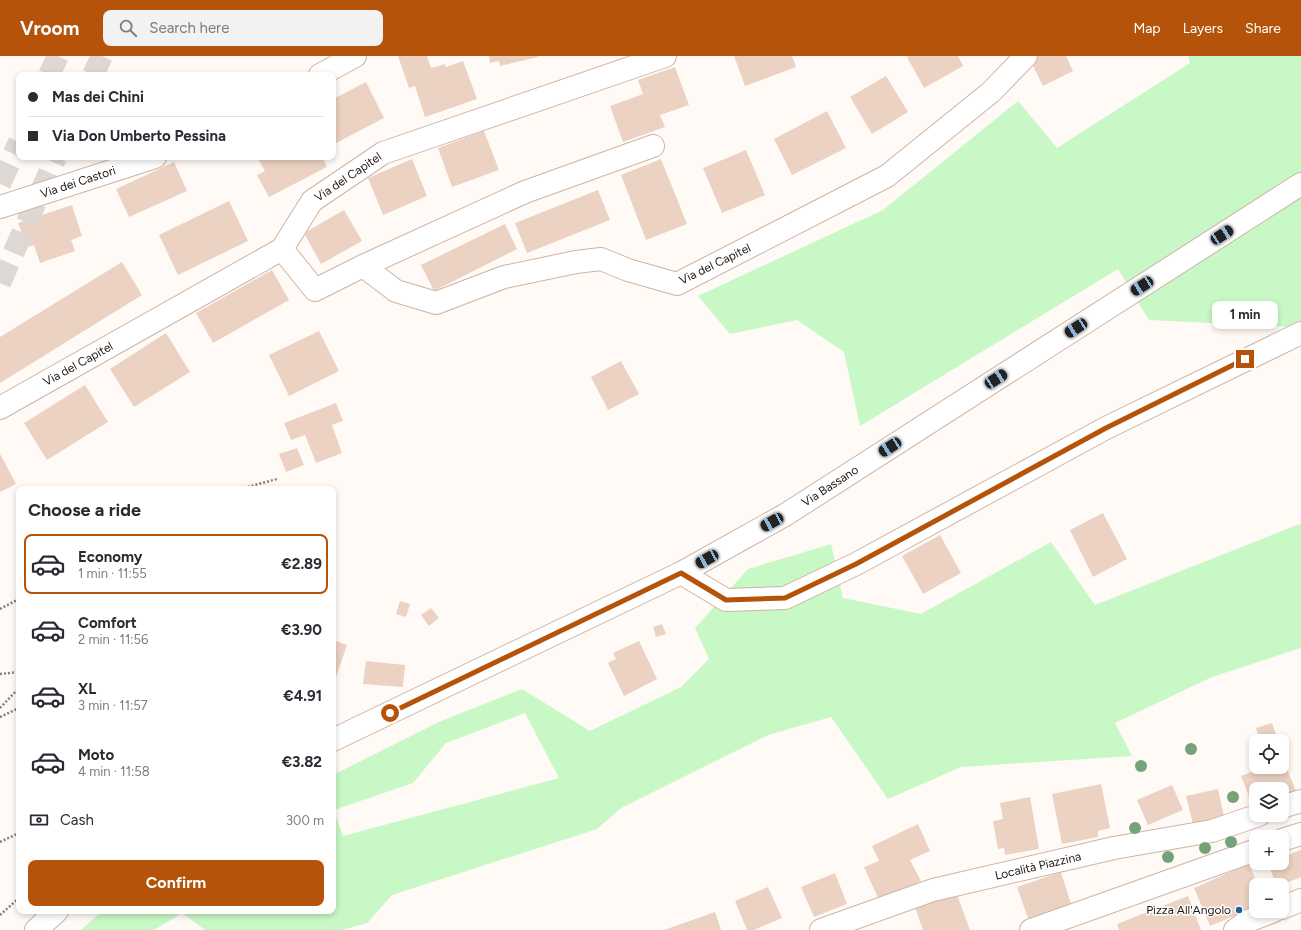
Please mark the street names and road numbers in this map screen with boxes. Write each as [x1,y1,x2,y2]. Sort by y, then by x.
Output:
street label: Via del Capitel [312,149,384,205]
street label: Via dei Castori [39,163,117,201]
street label: Via del Capitel [677,241,753,287]
street label: Via del Capitel [41,339,115,389]
street label: Via Bassano [799,463,861,509]
street label: Località Piazzina [994,849,1082,883]

